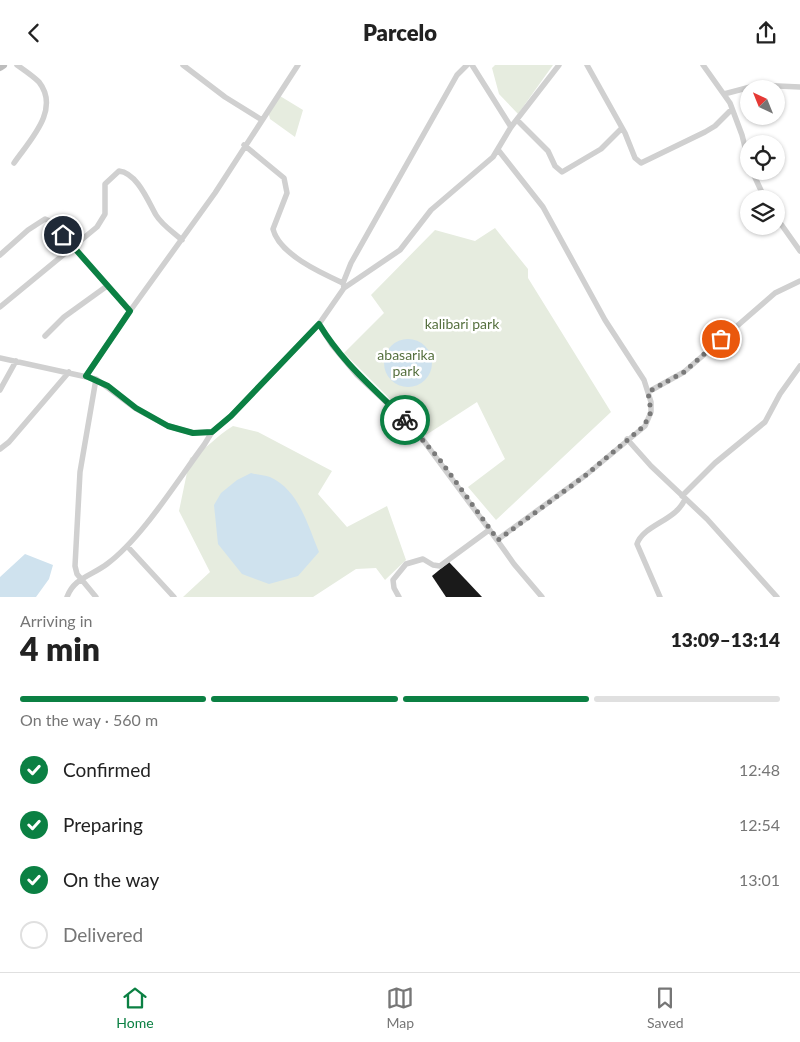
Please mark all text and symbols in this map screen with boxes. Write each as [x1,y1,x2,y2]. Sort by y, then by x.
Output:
icon: back [20,19,48,47]
text: Parcelo [363,19,437,46]
icon: share [752,19,780,47]
north arrow [740,80,785,125]
map controls [740,80,785,235]
button: locate [740,135,785,180]
button: layers [740,190,785,235]
pin [42,214,84,256]
icon: home [49,221,77,249]
park label: kalibari park [425,315,500,332]
pin [700,318,742,360]
icon: bag [707,325,735,353]
park label: abasarika park [377,346,435,379]
courier [380,395,430,445]
icon: bike [391,406,419,434]
text: Arriving in [20,611,93,630]
text: 13:09–13:14 [671,628,780,651]
text: 4 min [20,629,100,668]
text: On the way · 560 m [20,710,158,729]
icon: check [20,756,48,784]
text: Confirmed [63,758,151,781]
text: 12:48 [739,760,780,779]
icon: check [20,811,48,839]
text: Preparing [63,813,143,836]
text: 12:54 [739,815,780,834]
icon: check [20,866,48,894]
text: On the way [63,868,159,891]
text: 13:01 [739,870,780,889]
text: Delivered [63,923,143,946]
tab: Home [116,984,154,1031]
tab: Map [386,984,414,1031]
tab: Saved [647,984,684,1031]

